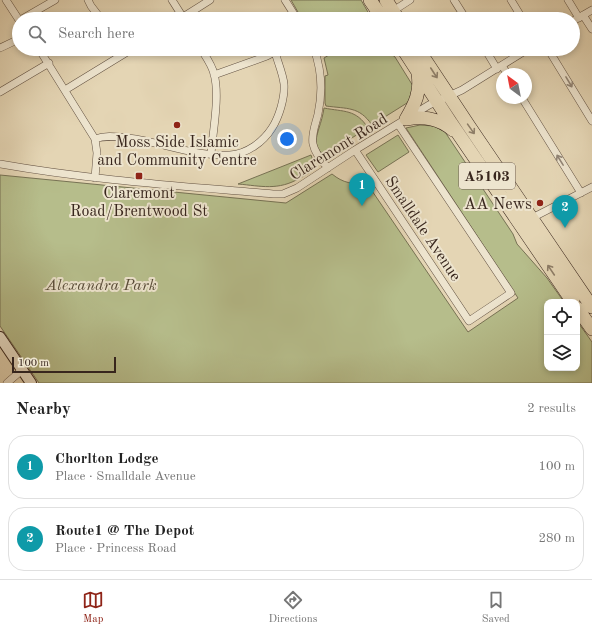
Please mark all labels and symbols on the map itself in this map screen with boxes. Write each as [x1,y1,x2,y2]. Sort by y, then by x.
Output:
one-way arrow [430,67,438,78]
north arrow [496,68,532,104]
one-way arrow [565,76,573,88]
street label: Claremont Road [287,111,391,184]
marker: Moss Side Islamic and Community Centre [172,120,182,130]
one-way arrow [467,123,475,134]
your location [277,129,297,149]
place label: Moss Side Islamic and Community Centre [97,135,257,169]
one-way arrow [556,154,564,166]
road number: A5103 [459,163,515,189]
marker: Claremont Road/Brentwood St [134,171,144,181]
pin: 1 [349,173,375,206]
street label: Smalldale Avenue [381,174,463,284]
place label: Claremont Road/Brentwood St [70,186,208,220]
pin: 2 [552,195,578,228]
place label: AA News [464,197,532,213]
marker: AA News [535,198,545,208]
one-way arrow [547,265,555,276]
park label: Alexandra Park [44,278,157,294]
scale bar [12,355,116,374]

